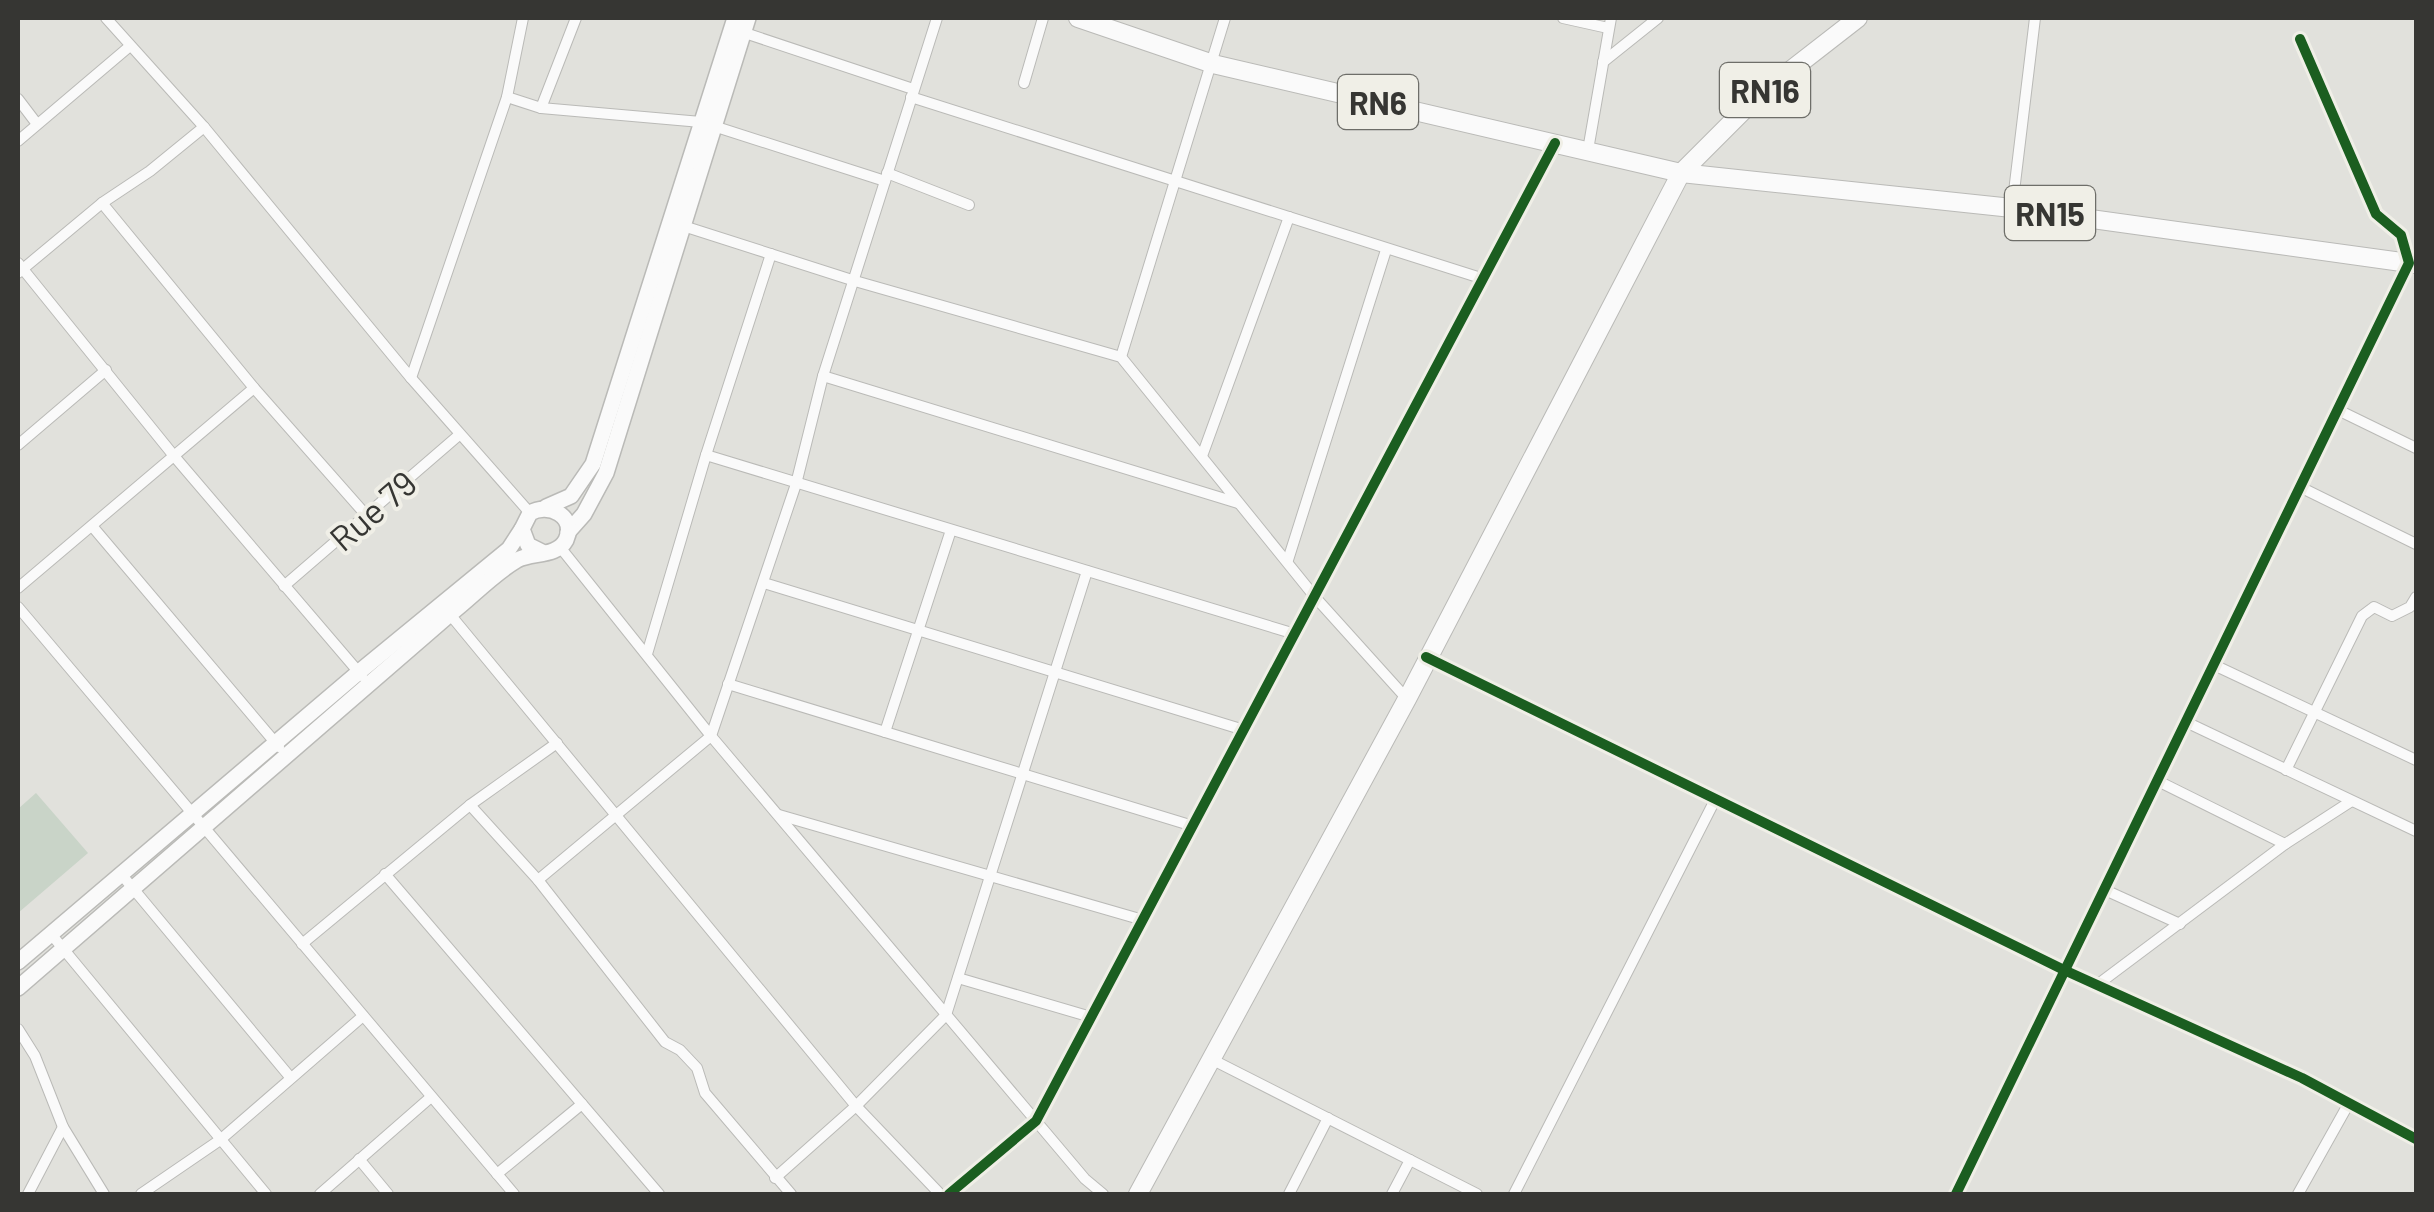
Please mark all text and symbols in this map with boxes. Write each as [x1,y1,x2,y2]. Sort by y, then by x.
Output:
road number: RN16 [1720,63,1810,117]
road number: RN6 [1338,75,1418,129]
road number: RN15 [2005,186,2095,240]
street label: Rue 79 [320,461,424,559]

